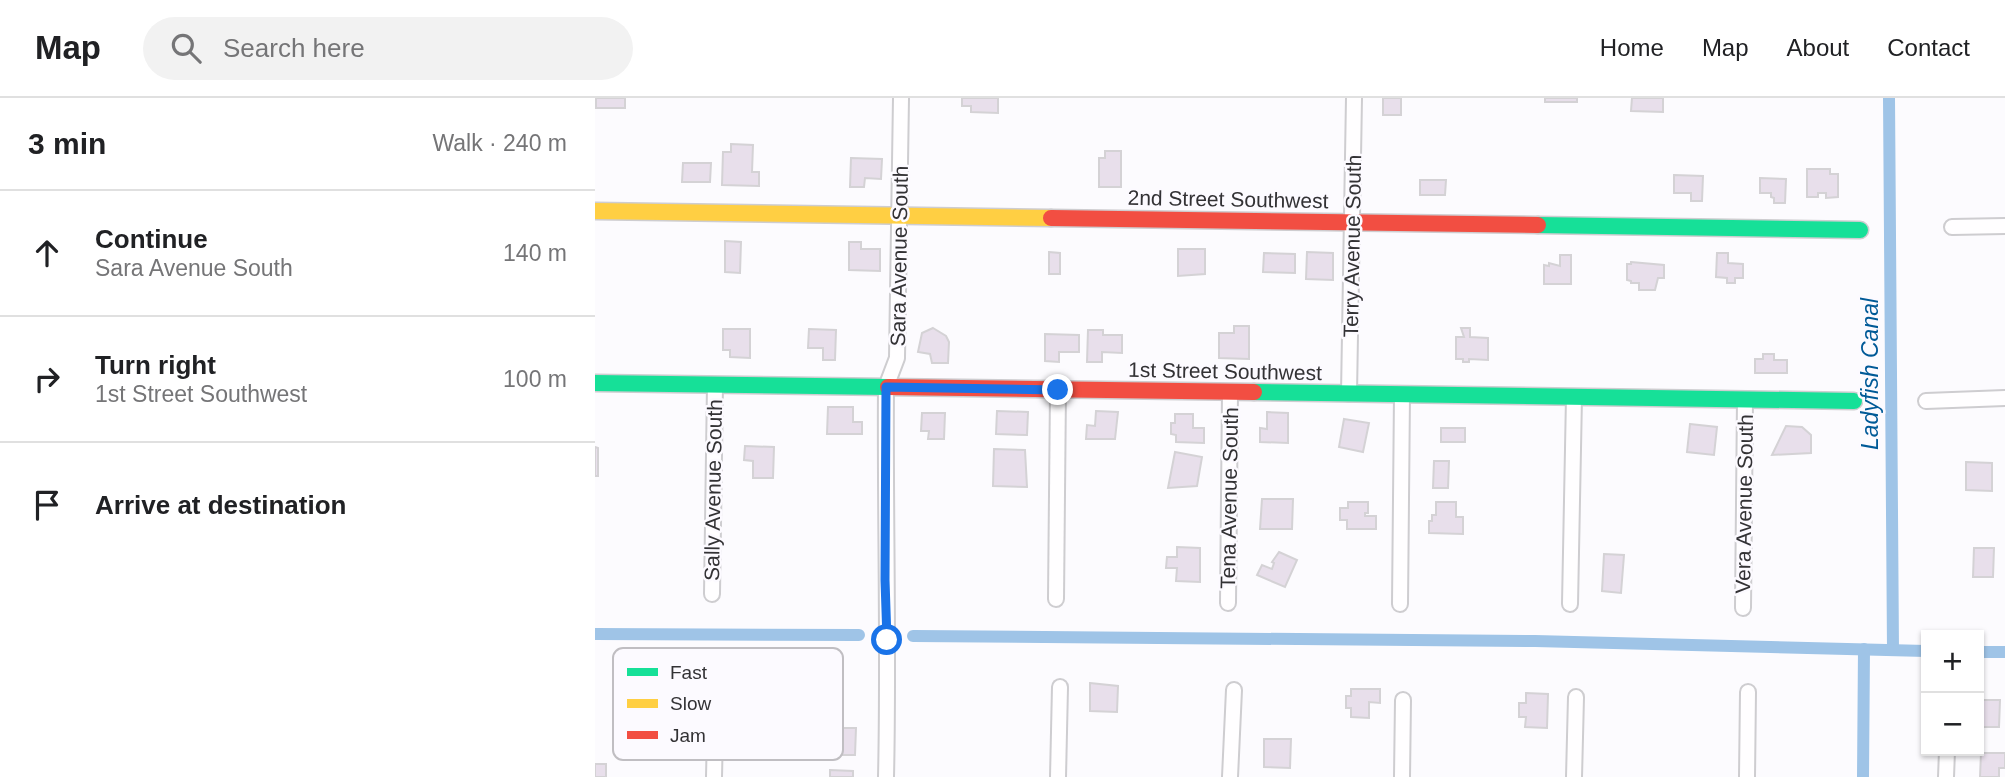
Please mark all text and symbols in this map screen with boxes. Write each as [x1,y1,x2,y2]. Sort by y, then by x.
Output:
search box [143,17,633,80]
text: Map [35,29,101,66]
icon: search [167,29,205,67]
text: Search here [223,33,365,63]
text: Home [1600,34,1664,61]
text: Map [1702,34,1749,61]
text: About [1787,34,1849,61]
text: Contact [1887,34,1970,61]
text: 3 min [28,127,106,160]
text: Walk · 240 m [432,130,567,156]
street label: Terry Avenue South [1339,154,1365,338]
street label: Sara Avenue South [886,166,912,346]
street label: 2nd Street Southwest [1127,186,1329,212]
text: Continue [95,224,208,254]
icon: ahead [28,234,66,272]
text: 140 m [503,240,567,266]
text: Sara Avenue South [95,255,293,281]
water label: Ladyfish Canal [1857,297,1883,450]
text: Turn right [95,350,216,380]
street label: 1st Street Southwest [1128,358,1322,384]
icon: right [28,360,66,398]
text: 100 m [503,366,567,392]
route end [1042,374,1073,405]
text: 1st Street Southwest [95,381,307,407]
street label: Sally Avenue South [700,399,726,581]
street label: Tena Avenue South [1216,407,1242,589]
street label: Vera Avenue South [1731,414,1757,594]
icon: arrive [28,486,66,524]
text: Arrive at destination [95,490,346,520]
route start [871,624,902,655]
map controls [1921,630,1984,756]
button: + [1921,630,1984,693]
legend [613,648,843,760]
text: Fast [670,662,708,683]
text: Slow [670,693,711,714]
button: − [1921,693,1984,756]
text: Jam [670,725,706,746]

